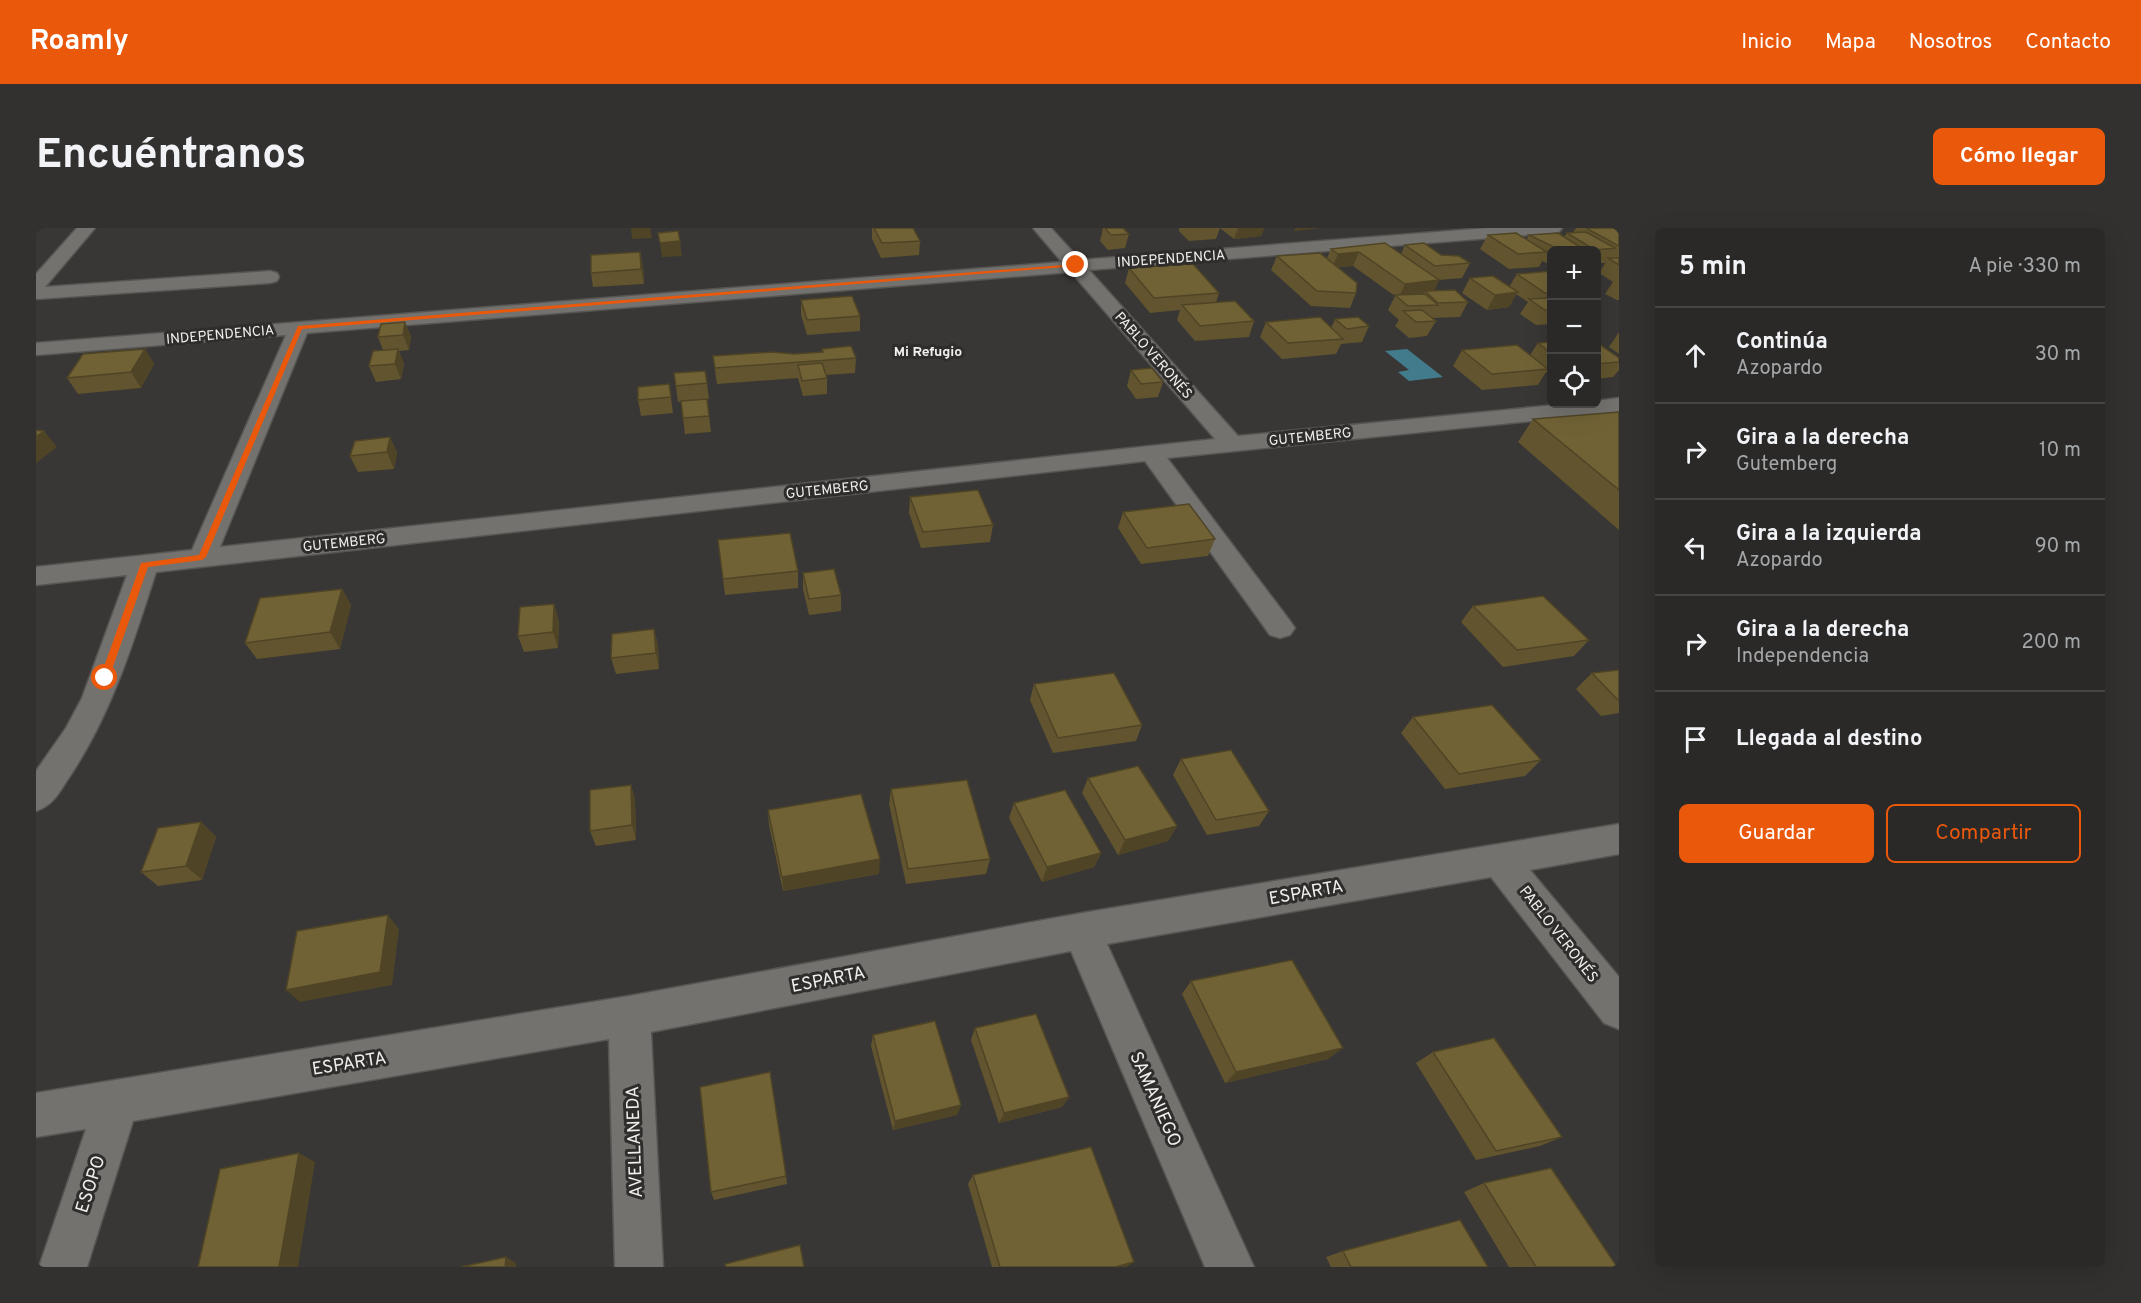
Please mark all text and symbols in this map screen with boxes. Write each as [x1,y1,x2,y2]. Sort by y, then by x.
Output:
text: Roamly [30,24,129,60]
text: Inicio [1741,29,1792,56]
text: Mapa [1825,29,1876,56]
text: Nosotros [1909,29,1992,56]
text: Contacto [2025,29,2111,56]
button: Cómo llegar [1933,128,2105,185]
text: Encuéntranos [36,130,306,183]
map controls [1547,246,1601,408]
button: + [1547,246,1601,300]
street label: INDEPENDENCIA [1116,247,1226,272]
route end [1062,251,1088,277]
text: 5 min [1679,251,1747,284]
text: A pie · 330 m [1969,254,2081,280]
button: − [1547,300,1601,354]
street label: PABLO VERONÉS [1110,308,1196,403]
street label: INDEPENDENCIA [165,322,275,349]
text: Continúa [1736,329,1828,356]
icon: ahead [1679,339,1712,372]
text: 30 m [2035,342,2081,368]
district label: Mi Refugio [894,344,962,361]
button: locate [1547,354,1601,408]
text: Azopardo [1736,356,1823,382]
street label: GUTEMBERG [1268,425,1352,450]
text: Gira a la derecha [1736,425,1909,452]
icon: right [1679,435,1712,468]
text: 10 m [2039,438,2081,464]
text: Gutemberg [1736,452,1837,478]
street label: GUTEMBERG [785,478,869,503]
text: Gira a la izquierda [1736,521,1922,548]
street label: GUTEMBERG [302,531,386,556]
icon: left [1679,531,1712,564]
text: 90 m [2035,534,2081,560]
text: Azopardo [1736,548,1823,574]
text: Gira a la derecha [1736,617,1909,644]
icon: right [1679,627,1712,660]
text: 200 m [2022,630,2081,656]
text: Independencia [1736,644,1869,670]
route start [91,664,117,690]
icon: arrive [1679,723,1712,756]
text: Llegada al destino [1736,726,1922,753]
button: Guardar [1679,804,1874,863]
button: Compartir [1886,804,2081,863]
street label: ESPARTA [1267,876,1345,911]
street label: PABLO VERONÉS [1514,882,1602,987]
street label: ESPARTA [789,962,867,999]
street label: ESPARTA [310,1047,388,1082]
street label: SAMANIEGO [1123,1049,1186,1151]
street label: AVELLANEDA [622,1086,649,1198]
street label: ESOPO [71,1153,111,1216]

